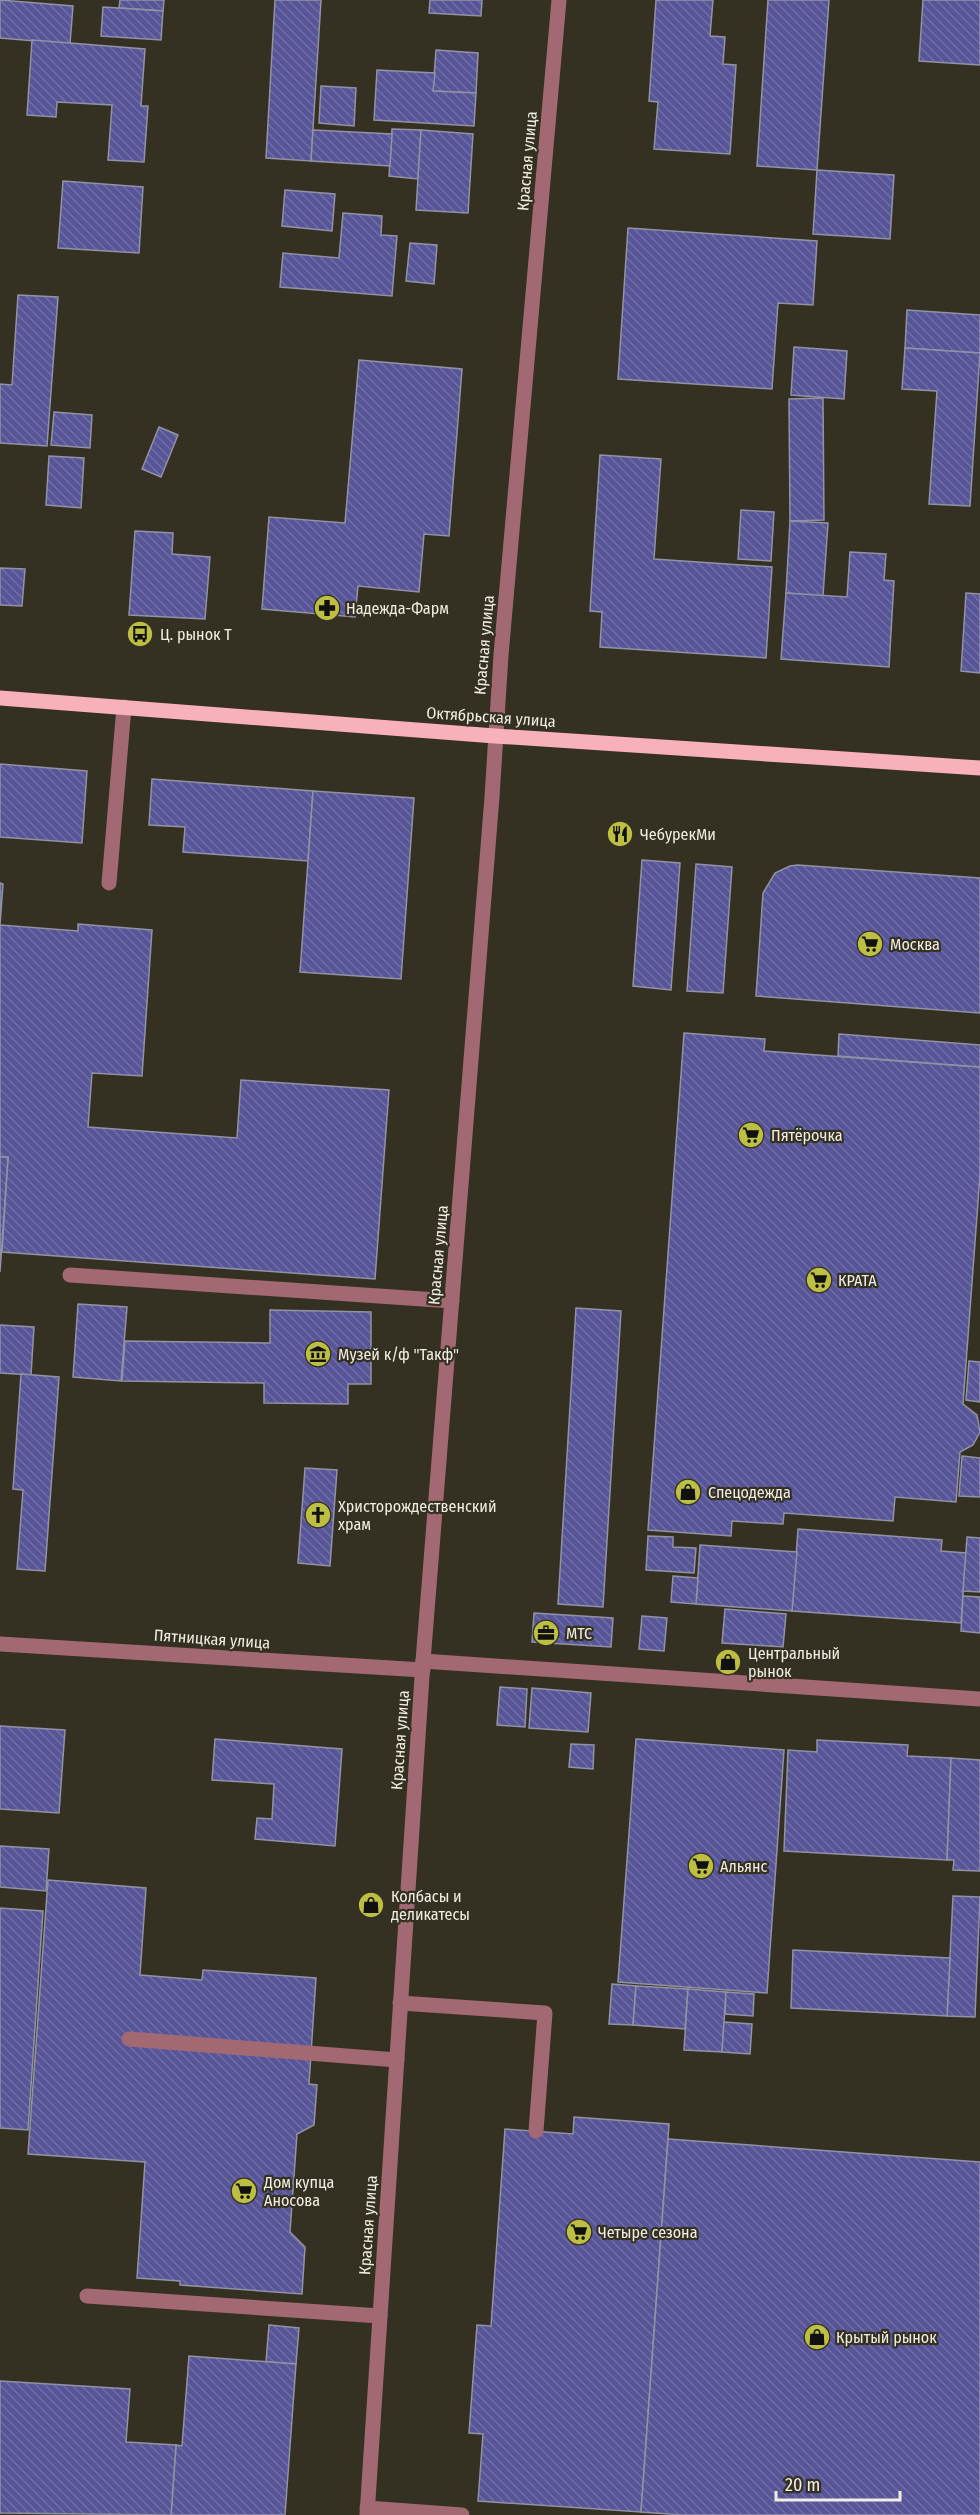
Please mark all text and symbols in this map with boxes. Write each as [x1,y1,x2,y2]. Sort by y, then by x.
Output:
street label: Красная улица [513,110,541,212]
pharmacy icon: Надежда-Фарм [312,593,342,623]
street label: Красная улица [470,594,498,696]
place label: Надежда-Фарм [346,599,449,618]
bus stop icon: Ц. рынок Т [125,619,155,649]
place label: Ц. рынок Т [160,625,232,644]
street label: Октябрьская улица [426,703,556,731]
restaurant icon: ЧебурекМи [605,819,635,849]
place label: ЧебурекМи [640,825,716,844]
supermarket icon: Москва [855,929,885,959]
place label: Москва [890,935,940,954]
supermarket icon: Пятёрочка [736,1120,766,1150]
place label: Пятёрочка [771,1126,843,1145]
street label: Красная улица [424,1204,452,1306]
supermarket icon: КРАТА [804,1265,834,1295]
place label: КРАТА [838,1271,877,1290]
museum icon: Музей к/ф "Такф" [303,1339,333,1369]
place label: Музей к/ф "Такф" [338,1345,459,1364]
shop icon: Спецодежда [673,1477,703,1507]
place label: Спецодежда [708,1483,791,1502]
place label: Христорождественский храм [338,1497,497,1534]
church icon: Христорождественский храм [303,1500,333,1530]
office icon: МТС [531,1618,561,1648]
place label: МТС [566,1624,592,1643]
street label: Пятницкая улица [153,1625,271,1653]
place label: Центральный рынок [748,1644,840,1681]
shop icon: Центральный рынок [713,1647,743,1677]
street label: Красная улица [387,1689,413,1790]
supermarket icon: Альянс [686,1851,716,1881]
place label: Альянс [720,1857,767,1876]
place label: Колбасы и деликатесы [391,1887,470,1924]
shop icon: Колбасы и деликатесы [356,1890,386,1920]
place label: Дом купца Аносова [263,2173,334,2210]
street label: Красная улица [355,2174,381,2275]
supermarket icon: Дом купца Аносова [229,2176,259,2206]
supermarket icon: Четыре сезона [564,2217,594,2247]
place label: Четыре сезона [598,2223,698,2242]
shop icon: Крытый рынок [802,2322,832,2352]
place label: Крытый рынок [836,2328,937,2347]
scale bar [776,2464,900,2502]
text: 20 m [785,2474,820,2496]

